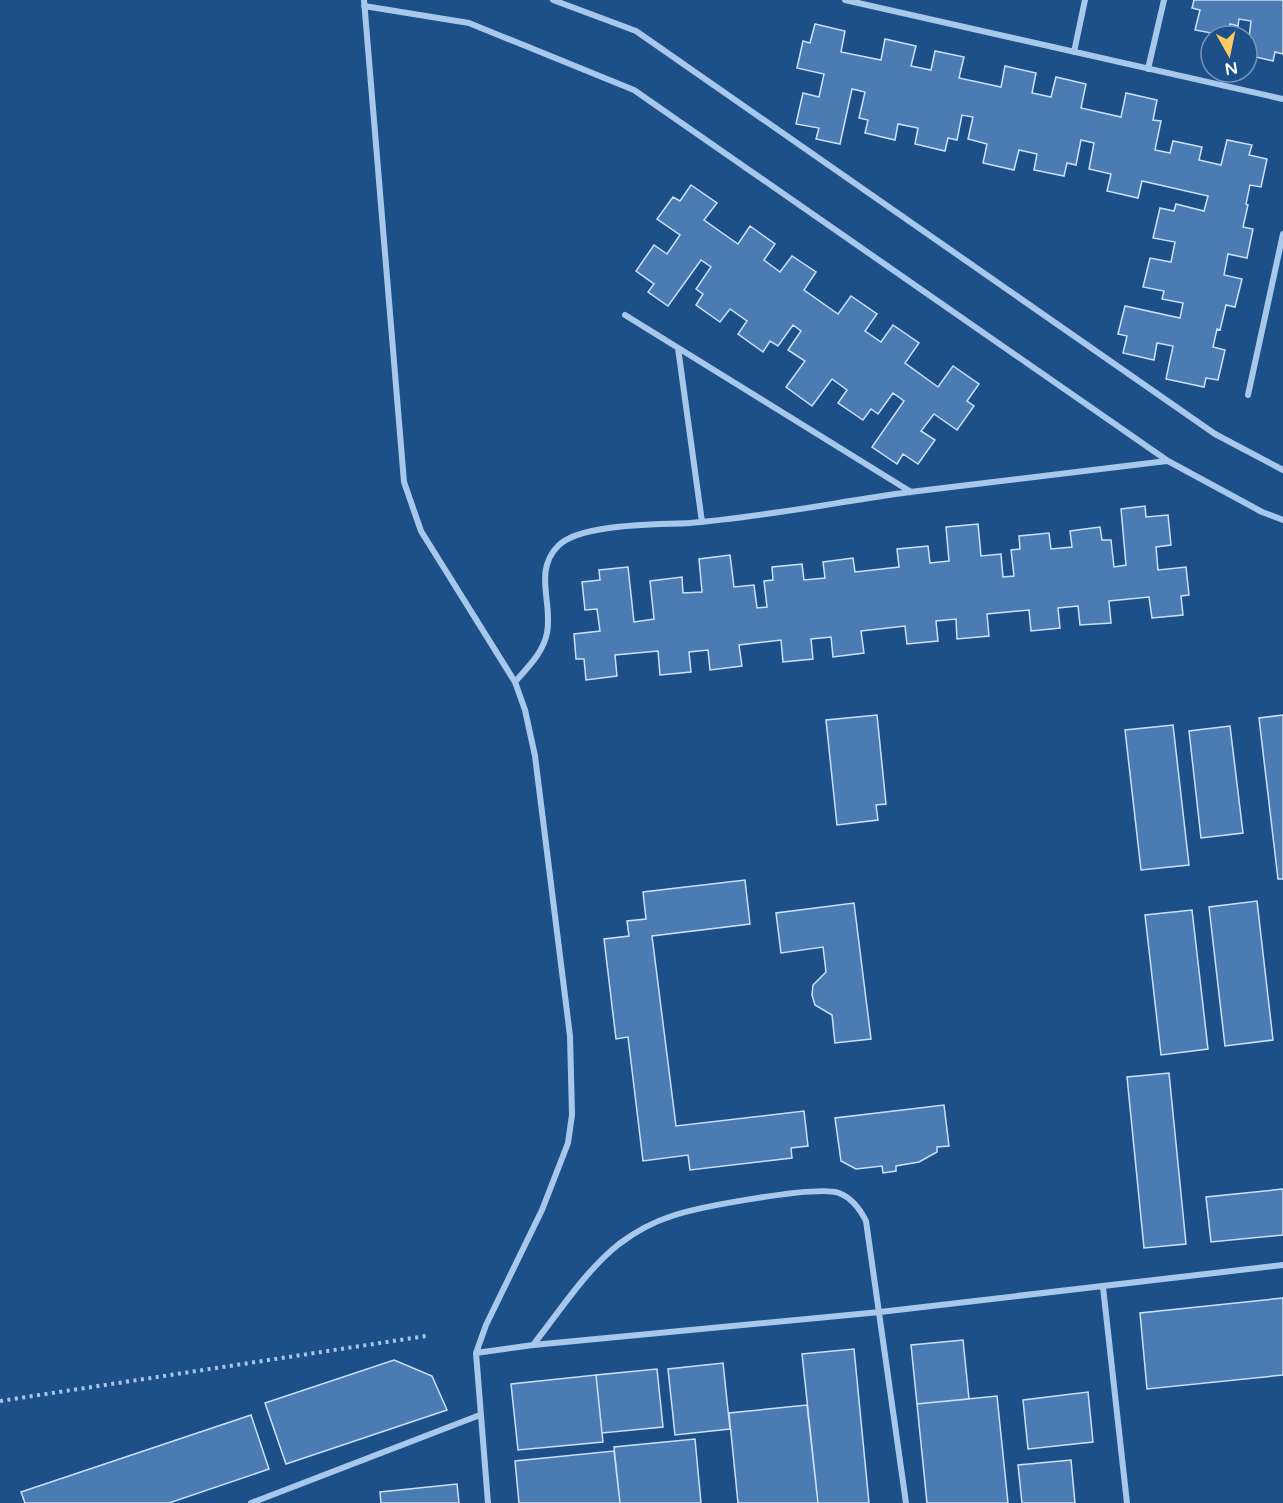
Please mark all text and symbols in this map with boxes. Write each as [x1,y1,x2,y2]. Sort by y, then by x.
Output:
north arrow [1199,24,1259,84]
text: N [1223,57,1239,79]

